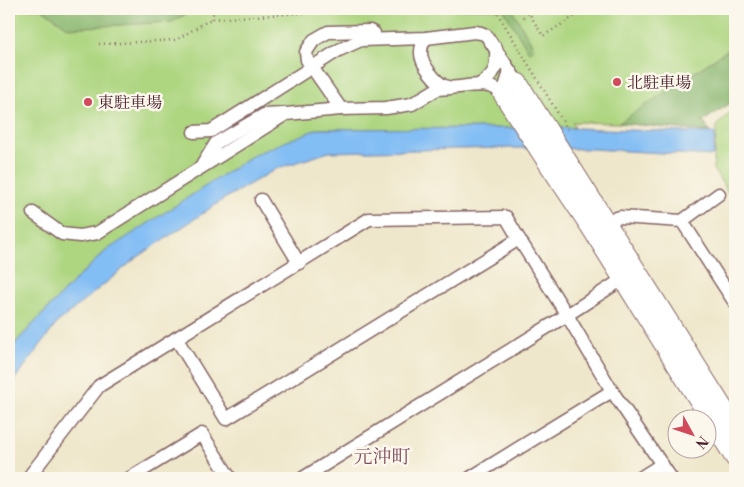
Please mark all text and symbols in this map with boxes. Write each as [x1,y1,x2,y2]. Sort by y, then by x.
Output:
place label: 北駐車場 [627,73,691,93]
marker: 北駐車場 [611,76,623,88]
place label: 東駐車場 [98,93,162,113]
marker: 東駐車場 [82,96,94,108]
north arrow [666,410,716,460]
text: N [691,432,712,452]
district label: 元沖町 [353,445,411,469]

